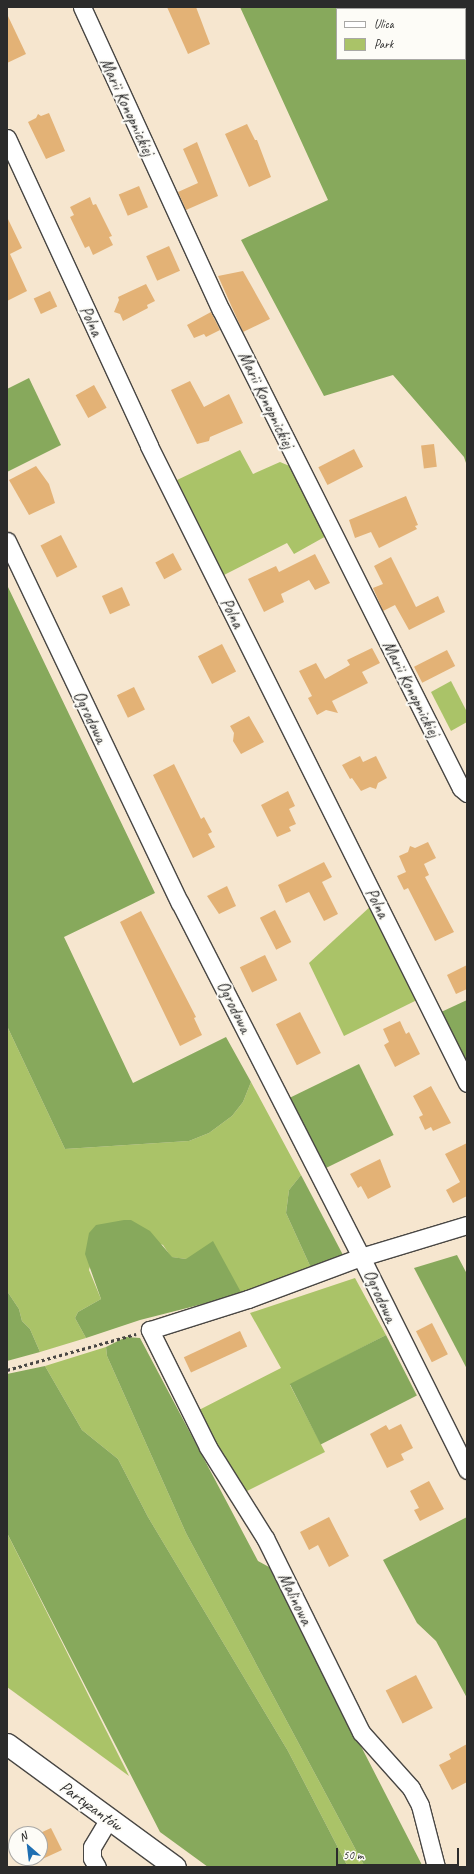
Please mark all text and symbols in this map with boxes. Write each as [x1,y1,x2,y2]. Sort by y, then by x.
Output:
legend [336,8,466,60]
text: Ulica [374,16,393,32]
text: Park [374,36,393,52]
street label: Marii Konopnickiej [96,55,158,159]
street label: Polna [75,303,107,339]
street label: Marii Konopnickiej [234,348,298,452]
street label: Polna [216,595,248,631]
street label: Marii Konopnickiej [378,638,444,740]
street label: Ogrodowa [69,688,111,746]
street label: Polna [361,885,393,921]
street label: Ogrodowa [212,978,256,1036]
street label: Ogrodowa [359,1267,401,1325]
street label: Malinowa [274,1570,316,1628]
street label: Partyzantów [56,1776,126,1836]
north arrow [8,1826,48,1866]
text: N [17,1829,29,1844]
scale bar [338,1840,461,1866]
text: 50 m [343,1847,363,1863]

